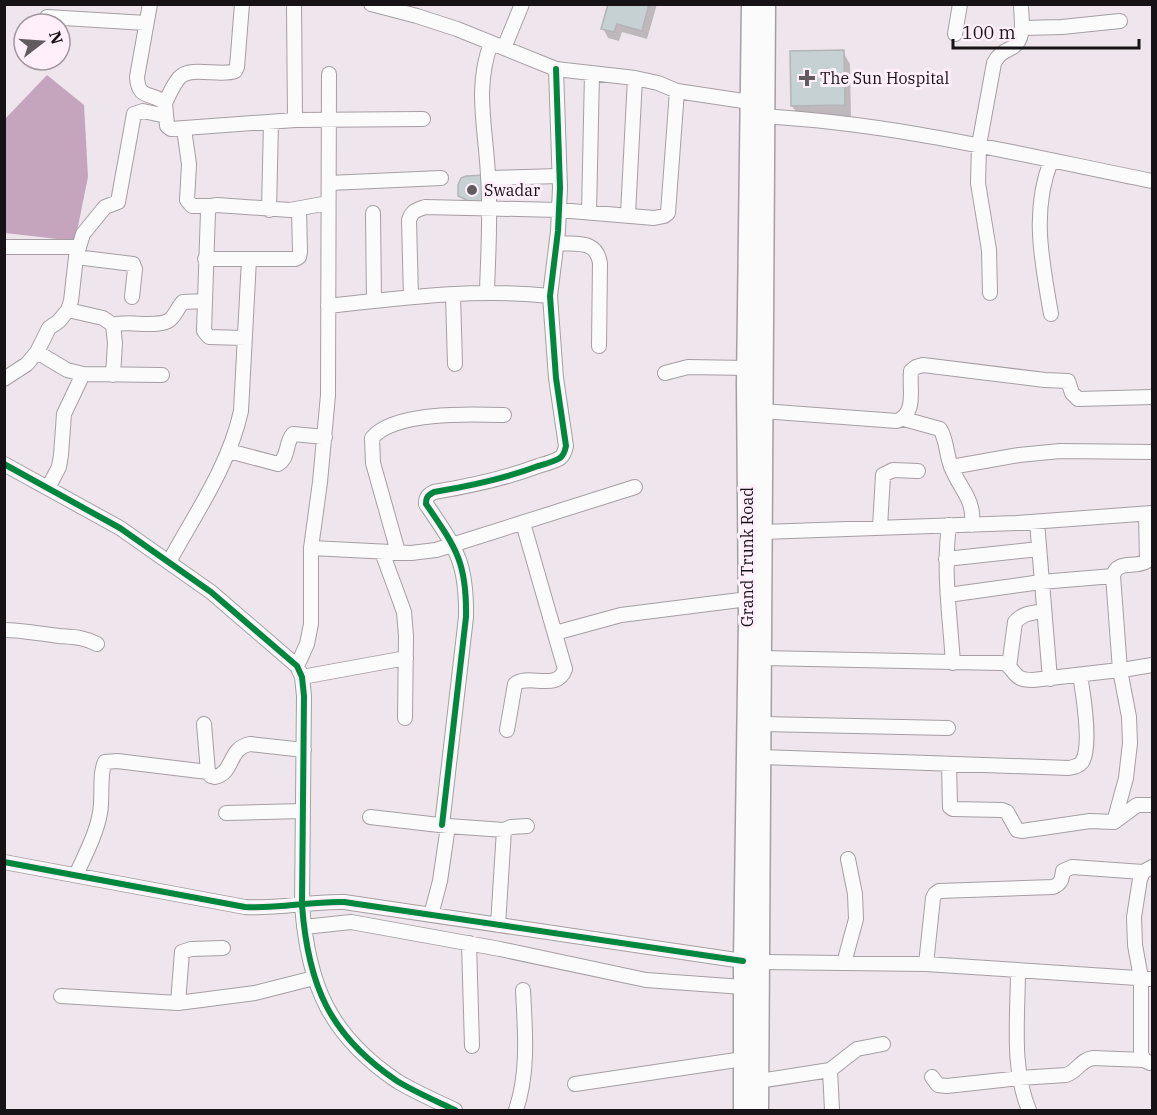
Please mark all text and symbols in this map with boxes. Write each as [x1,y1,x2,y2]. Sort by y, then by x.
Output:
north arrow [12,12,72,72]
scale bar [953,12,1139,50]
text: 100 m [962,21,1016,44]
text: N [45,29,68,47]
place label: The Sun Hospital [820,68,950,88]
marker: The Sun Hospital [798,69,816,87]
place label: Swadar [484,180,540,200]
marker: Swadar [465,183,479,197]
street label: Grand Trunk Road [737,487,757,627]

